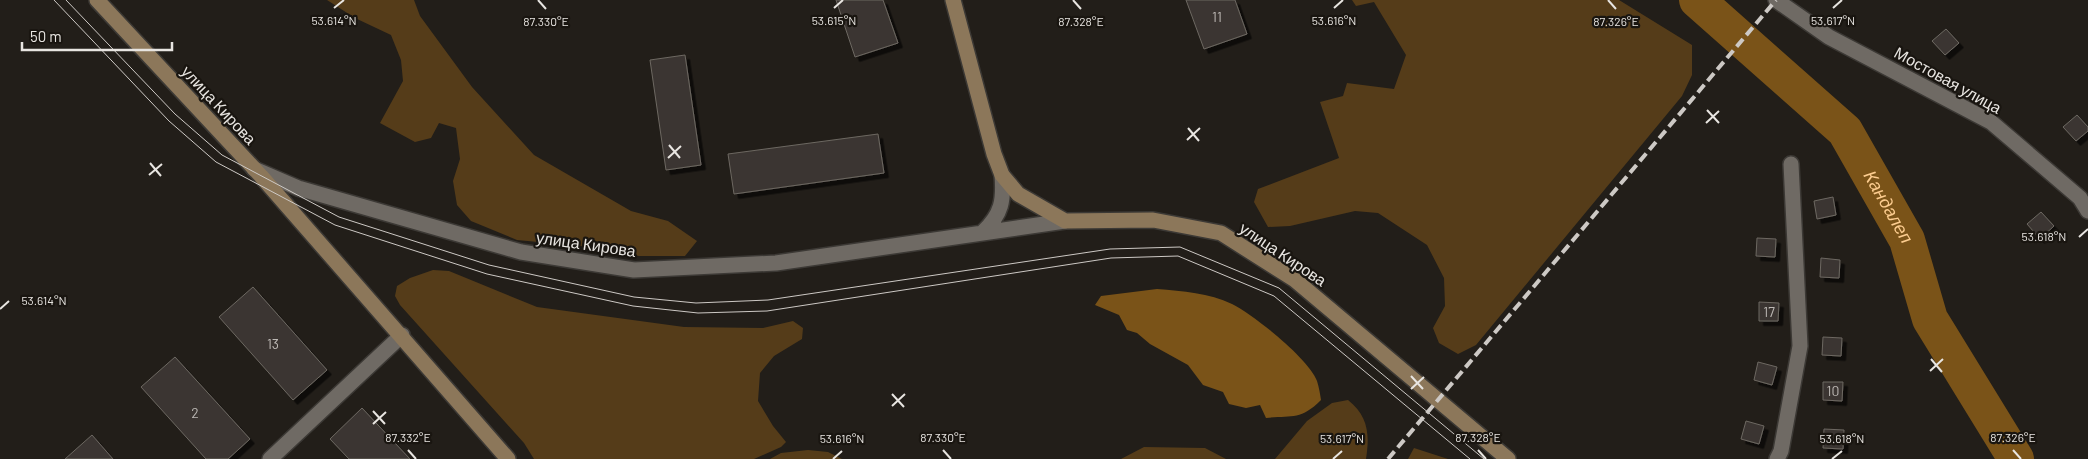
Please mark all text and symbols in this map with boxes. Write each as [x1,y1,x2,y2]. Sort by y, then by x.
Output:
house number: 11 [1212,8,1222,25]
text: 53.614°N [311,13,357,27]
text: 53.615°N [812,13,856,27]
text: 53.616°N [1312,13,1356,27]
text: 53.617°N [1811,13,1855,27]
text: 87.330°E [523,14,569,28]
text: 87.328°E [1058,14,1104,28]
text: 87.326°E [1593,14,1639,28]
scale bar [22,20,172,52]
text: 50 m [30,27,62,45]
street label: Мостовая улица [1891,42,2005,117]
street label: улица Кирова [178,61,261,148]
water label: Кандалеп [1860,166,1919,247]
street label: улица Кирова [1236,218,1330,290]
street label: улица Кирова [535,227,637,260]
text: 53.618°N [2022,229,2066,243]
text: 53.614°N [21,293,67,307]
house number: 17 [1763,303,1775,320]
house number: 13 [267,335,279,352]
house number: 10 [1827,382,1839,399]
house number: 2 [191,404,199,421]
text: 87.332°E [385,430,431,444]
text: 87.330°E [920,430,966,444]
text: 87.328°E [1455,430,1501,444]
text: 87.326°E [1990,430,2036,444]
text: 53.616°N [820,431,864,445]
text: 53.617°N [1320,431,1364,445]
text: 53.618°N [1820,431,1864,445]

